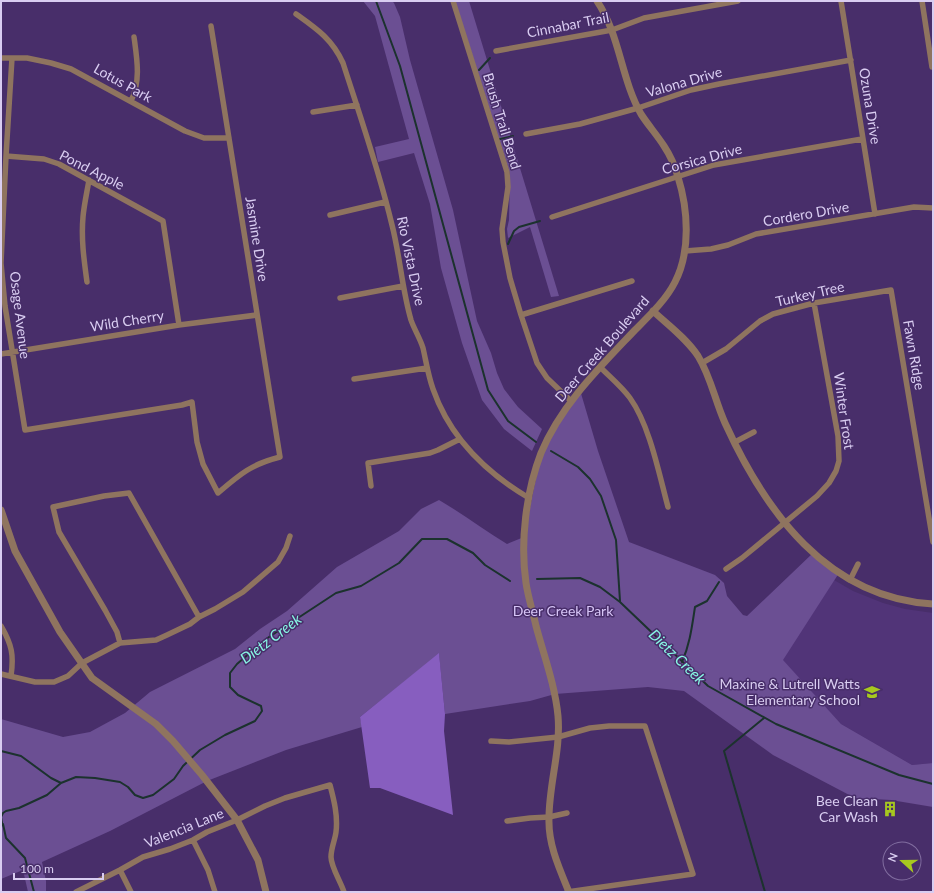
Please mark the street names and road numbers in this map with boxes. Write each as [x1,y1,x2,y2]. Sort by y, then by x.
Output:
street label: Cinnabar Trail [525,8,610,41]
street label: Lotus Park [91,60,156,106]
street label: Valona Drive [644,63,724,100]
street label: Ozuna Drive [856,67,885,145]
street label: Brush Trail Bend [480,71,525,171]
street label: Corsica Drive [660,140,744,177]
street label: Pond Apple [57,146,128,193]
street label: Jasmine Drive [242,195,273,283]
street label: Cordero Drive [762,198,850,229]
street label: Rio Vista Drive [394,215,429,307]
street label: Osage Avenue [7,270,34,360]
street label: Turkey Tree [774,277,846,310]
street label: Deer Creek Boulevard [551,292,652,405]
street label: Wild Cherry [89,306,166,335]
street label: Fawn Ridge [900,319,929,391]
street label: Winter Frost [831,371,858,450]
street label: Valencia Lane [142,804,226,851]

